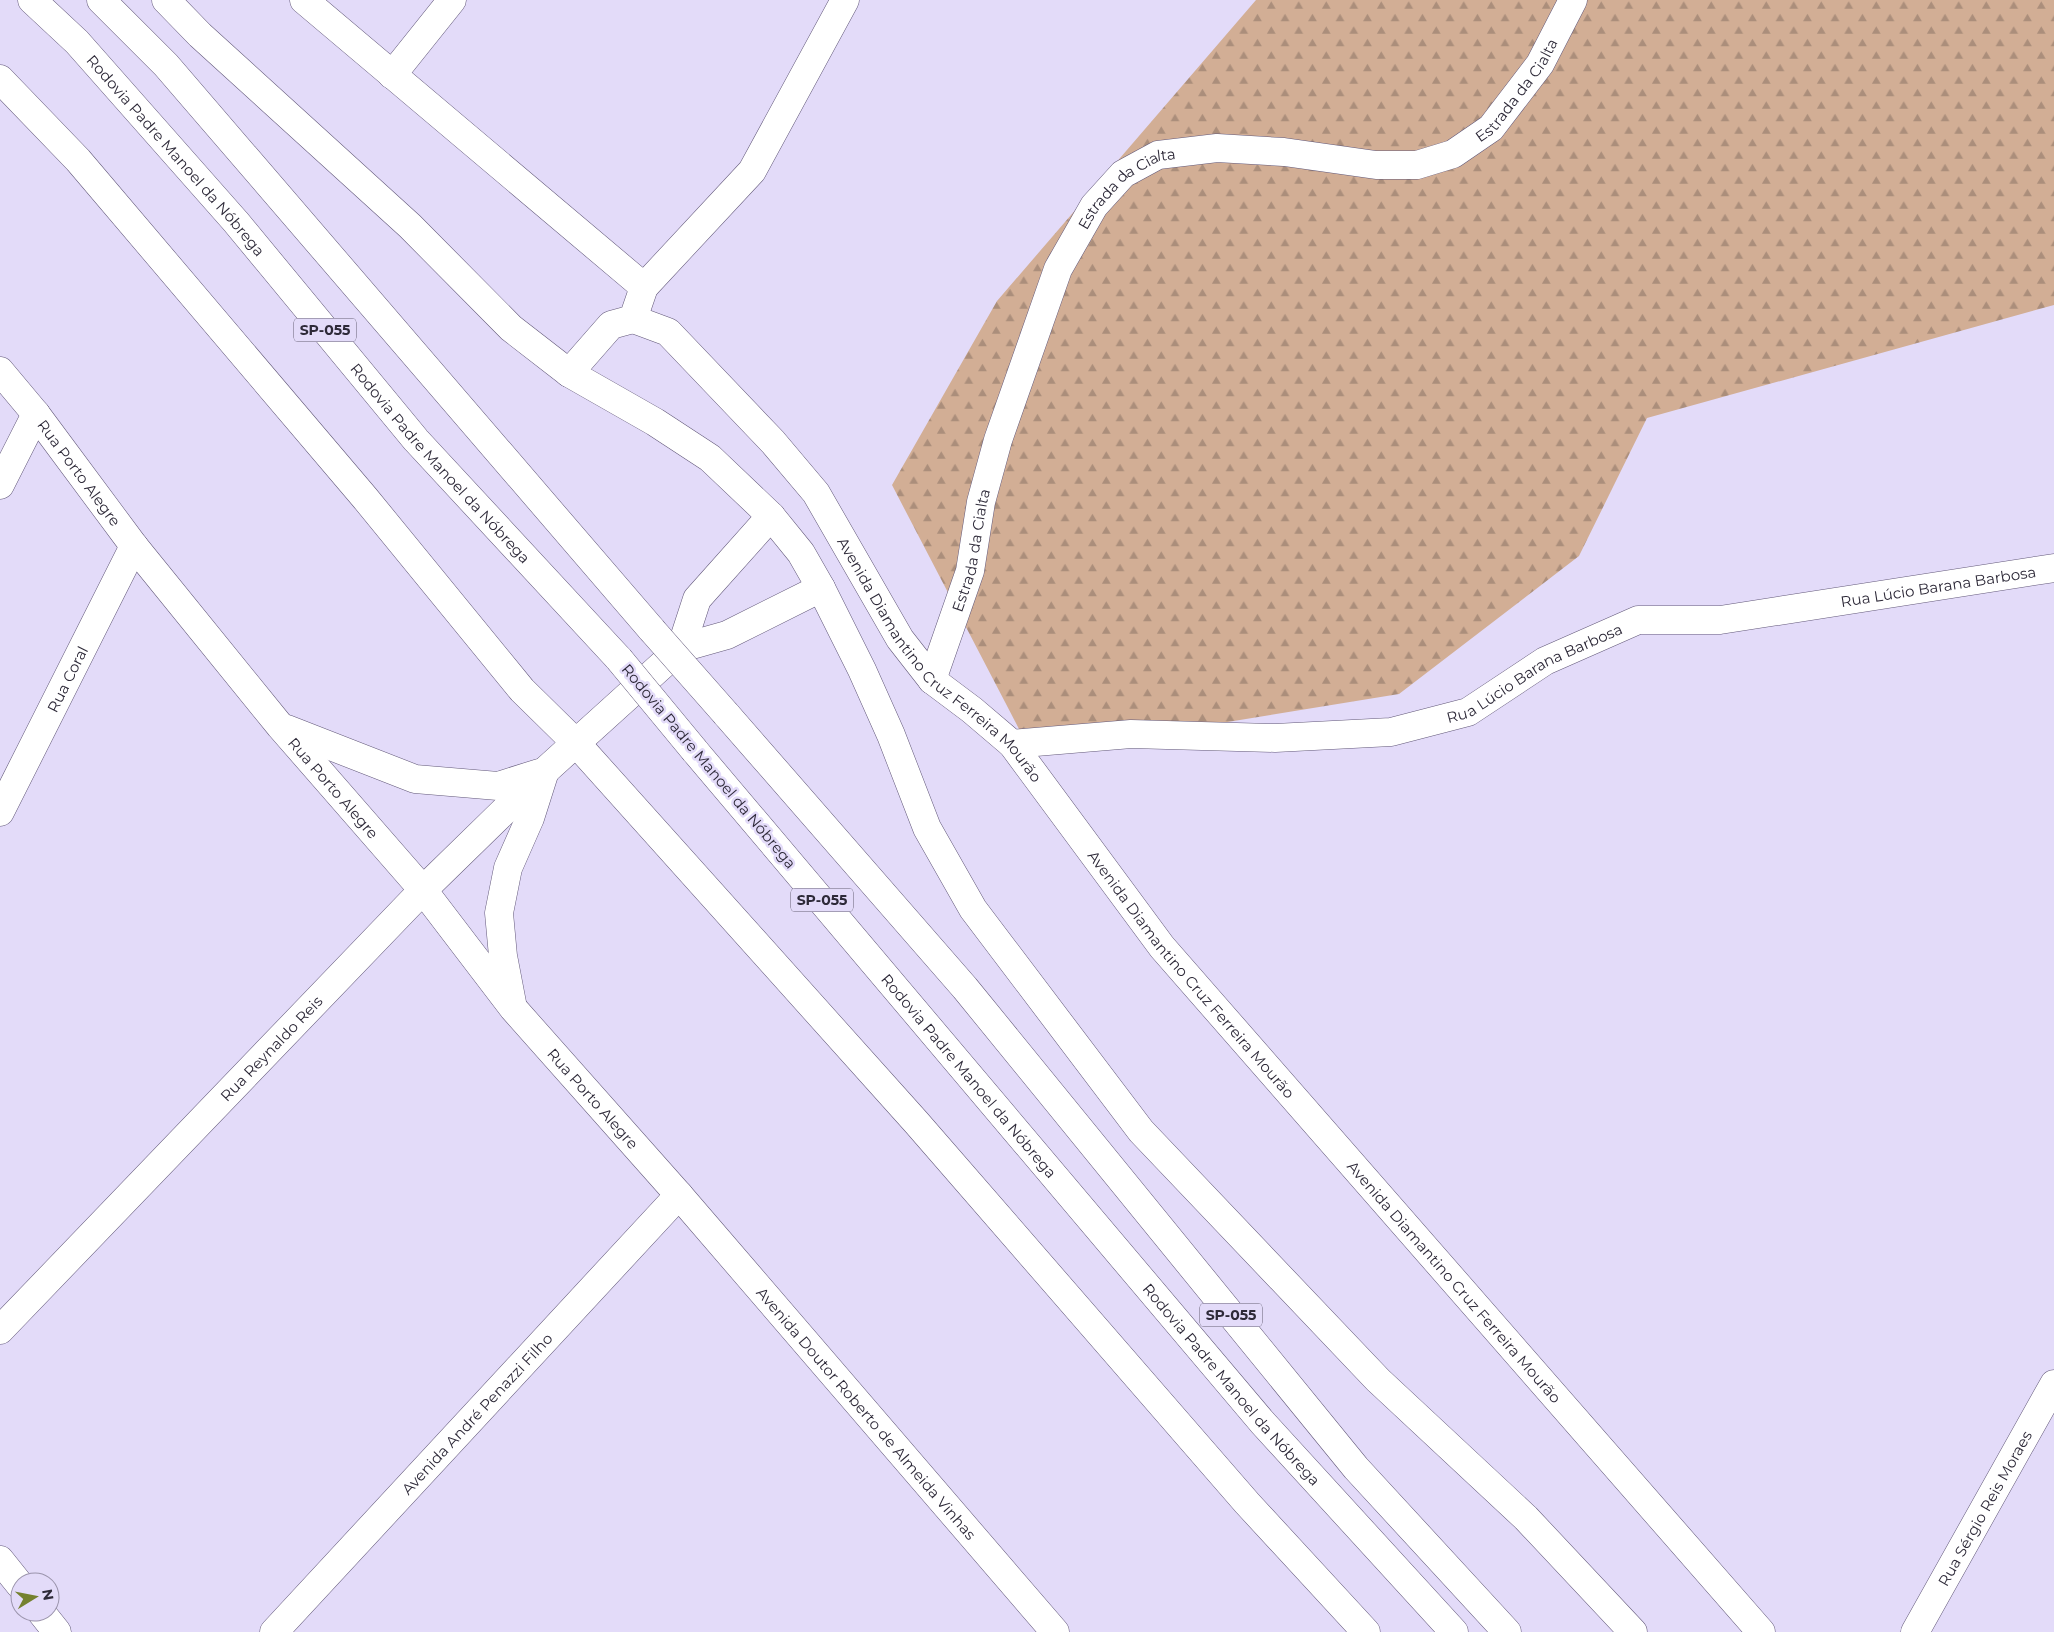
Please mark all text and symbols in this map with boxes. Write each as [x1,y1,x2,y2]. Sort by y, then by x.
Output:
street label: Estrada da Cialta [1471,35,1561,146]
street label: Rodovia Padre Manoel da Nóbrega [83,50,269,260]
street label: Estrada da Cialta [1073,144,1176,233]
road number: SP-055 [294,318,356,342]
street label: Rodovia Padre Manoel da Nóbrega [347,359,535,567]
street label: Rua Porto Alegre [34,415,125,530]
street label: Estrada da Cialta [947,486,994,614]
street label: Avenida Diamantino Cruz Ferreira Mourão [834,533,1046,786]
street label: Rua Lúcio Barana Barbosa [1839,561,2037,611]
street label: Rua Lúcio Barana Barbosa [1444,619,1625,727]
street label: Rua Coral [42,643,92,715]
street label: Rodovia Padre Manoel da Nóbrega [618,660,800,872]
street label: Rua Porto Alegre [284,733,383,842]
street label: Avenida Diamantino Cruz Ferreira Mourão [1084,846,1299,1102]
road number: SP-055 [791,888,853,912]
street label: Rodovia Padre Manoel da Nóbrega [878,970,1061,1182]
street label: Rua Reynaldo Reis [216,991,326,1105]
street label: Rua Porto Alegre [544,1044,643,1153]
street label: Avenida Diamantino Cruz Ferreira Mourão [1344,1157,1566,1407]
street label: Rodovia Padre Manoel da Nóbrega [1139,1279,1325,1489]
street label: Avenida Doutor Roberto de Almeida Vinhas [753,1283,981,1543]
road number: SP-055 [1200,1304,1262,1326]
street label: Avenida André Penazzi Filho [397,1329,556,1498]
street label: Rua Sérgio Reis Moraes [1933,1427,2036,1589]
north arrow [10,1572,60,1622]
text: N [38,1588,58,1602]

